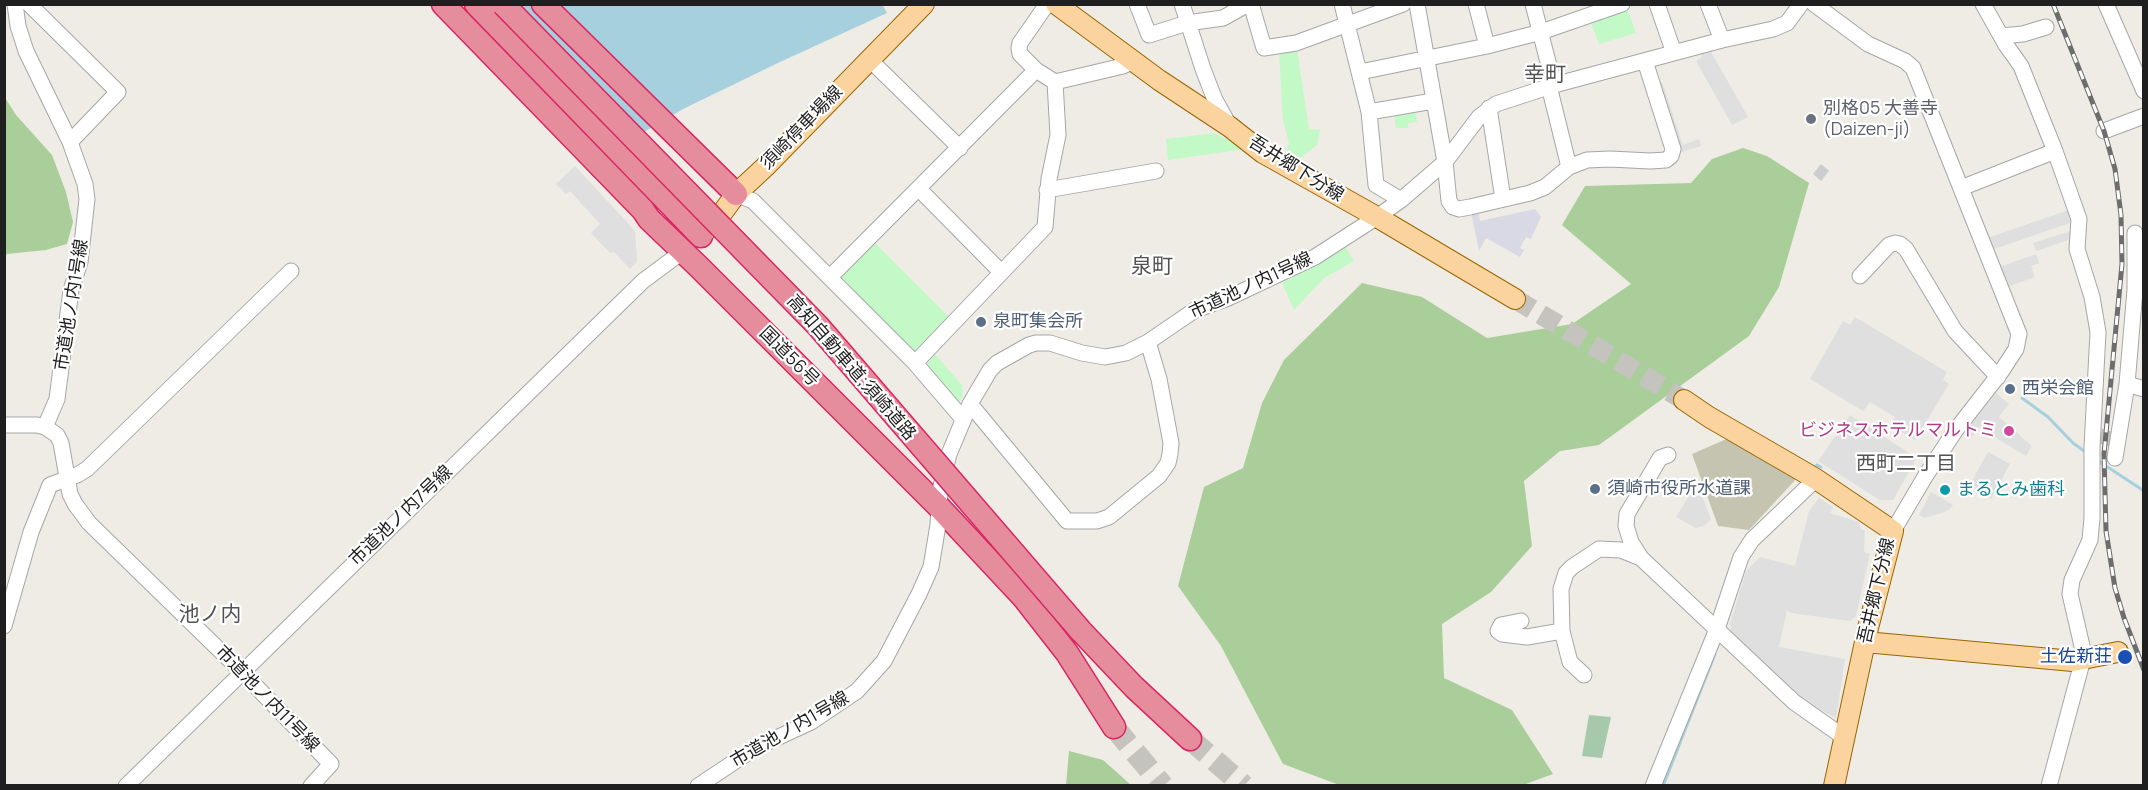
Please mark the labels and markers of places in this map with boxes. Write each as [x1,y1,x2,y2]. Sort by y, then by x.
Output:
place label: 別格05 大善寺 (Daizen-ji) [1823,98,1938,140]
marker: 別格05 大善寺 (Daizen-ji) [1804,112,1818,126]
place label: 泉町集会所 [993,311,1083,333]
marker: 泉町集会所 [974,315,988,329]
place label: 西栄会館 [2022,378,2094,400]
marker: 西栄会館 [2003,382,2017,396]
place label: ビジネスホテルマルトミ [1799,420,1997,442]
marker: ビジネスホテルマルトミ [2002,424,2016,438]
place label: 須崎市役所水道課 [1607,478,1751,500]
place label: まるとみ歯科 [1957,479,2065,501]
marker: 須崎市役所水道課 [1588,482,1602,496]
marker: まるとみ歯科 [1938,483,1952,497]
place label: 土佐新荘 [2040,646,2112,668]
marker: 土佐新荘 [2116,648,2134,666]

